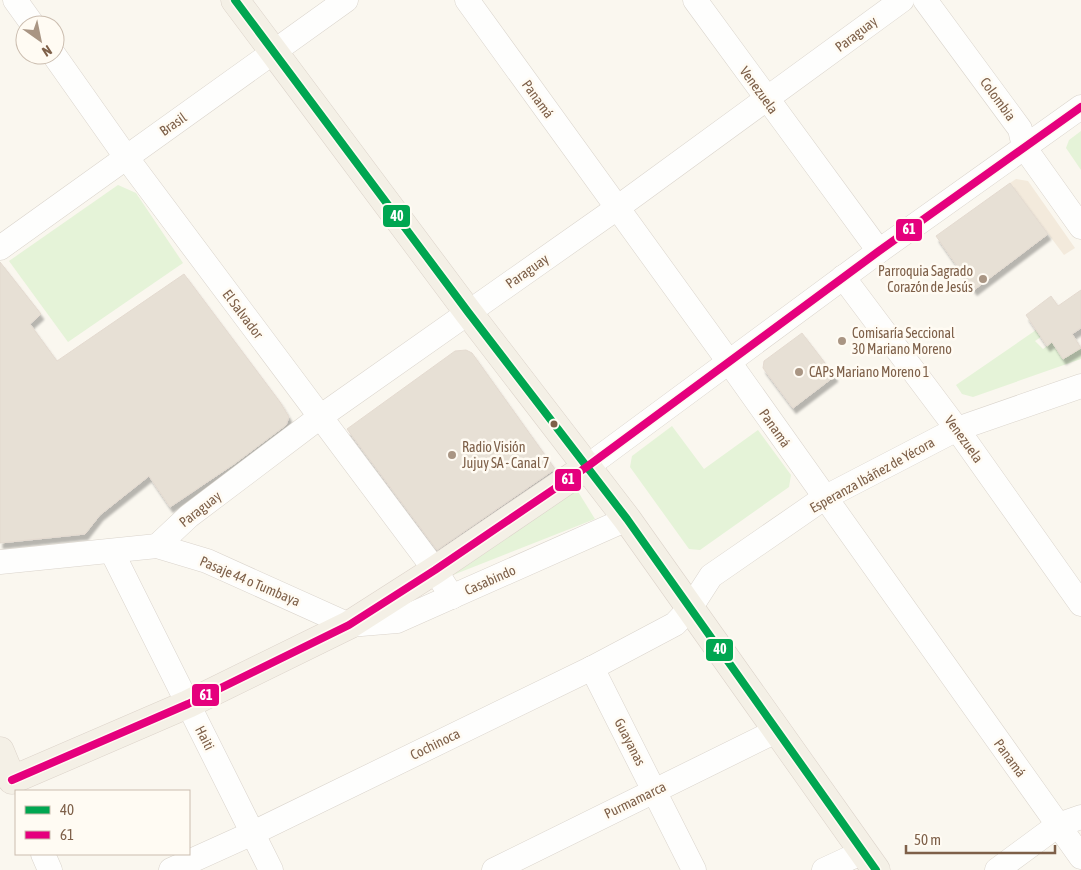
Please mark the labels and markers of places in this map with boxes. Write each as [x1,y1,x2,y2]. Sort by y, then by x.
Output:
place label: Parroquia Sagrado Corazón de Jesús [878,263,973,295]
marker: Parroquia Sagrado Corazón de Jesús [977,273,989,285]
place label: Comisaría Seccional 30 Mariano Moreno [852,325,955,357]
marker: Comisaría Seccional 30 Mariano Moreno [836,335,848,347]
place label: CAPs Mariano Moreno 1 [809,364,929,380]
marker: CAPs Mariano Moreno 1 [793,366,805,378]
unlabelled marker [549,419,559,429]
place label: Radio Visión Jujuy SA - Canal 7 [462,439,549,471]
marker: Radio Visión Jujuy SA - Canal 7 [446,449,458,461]

